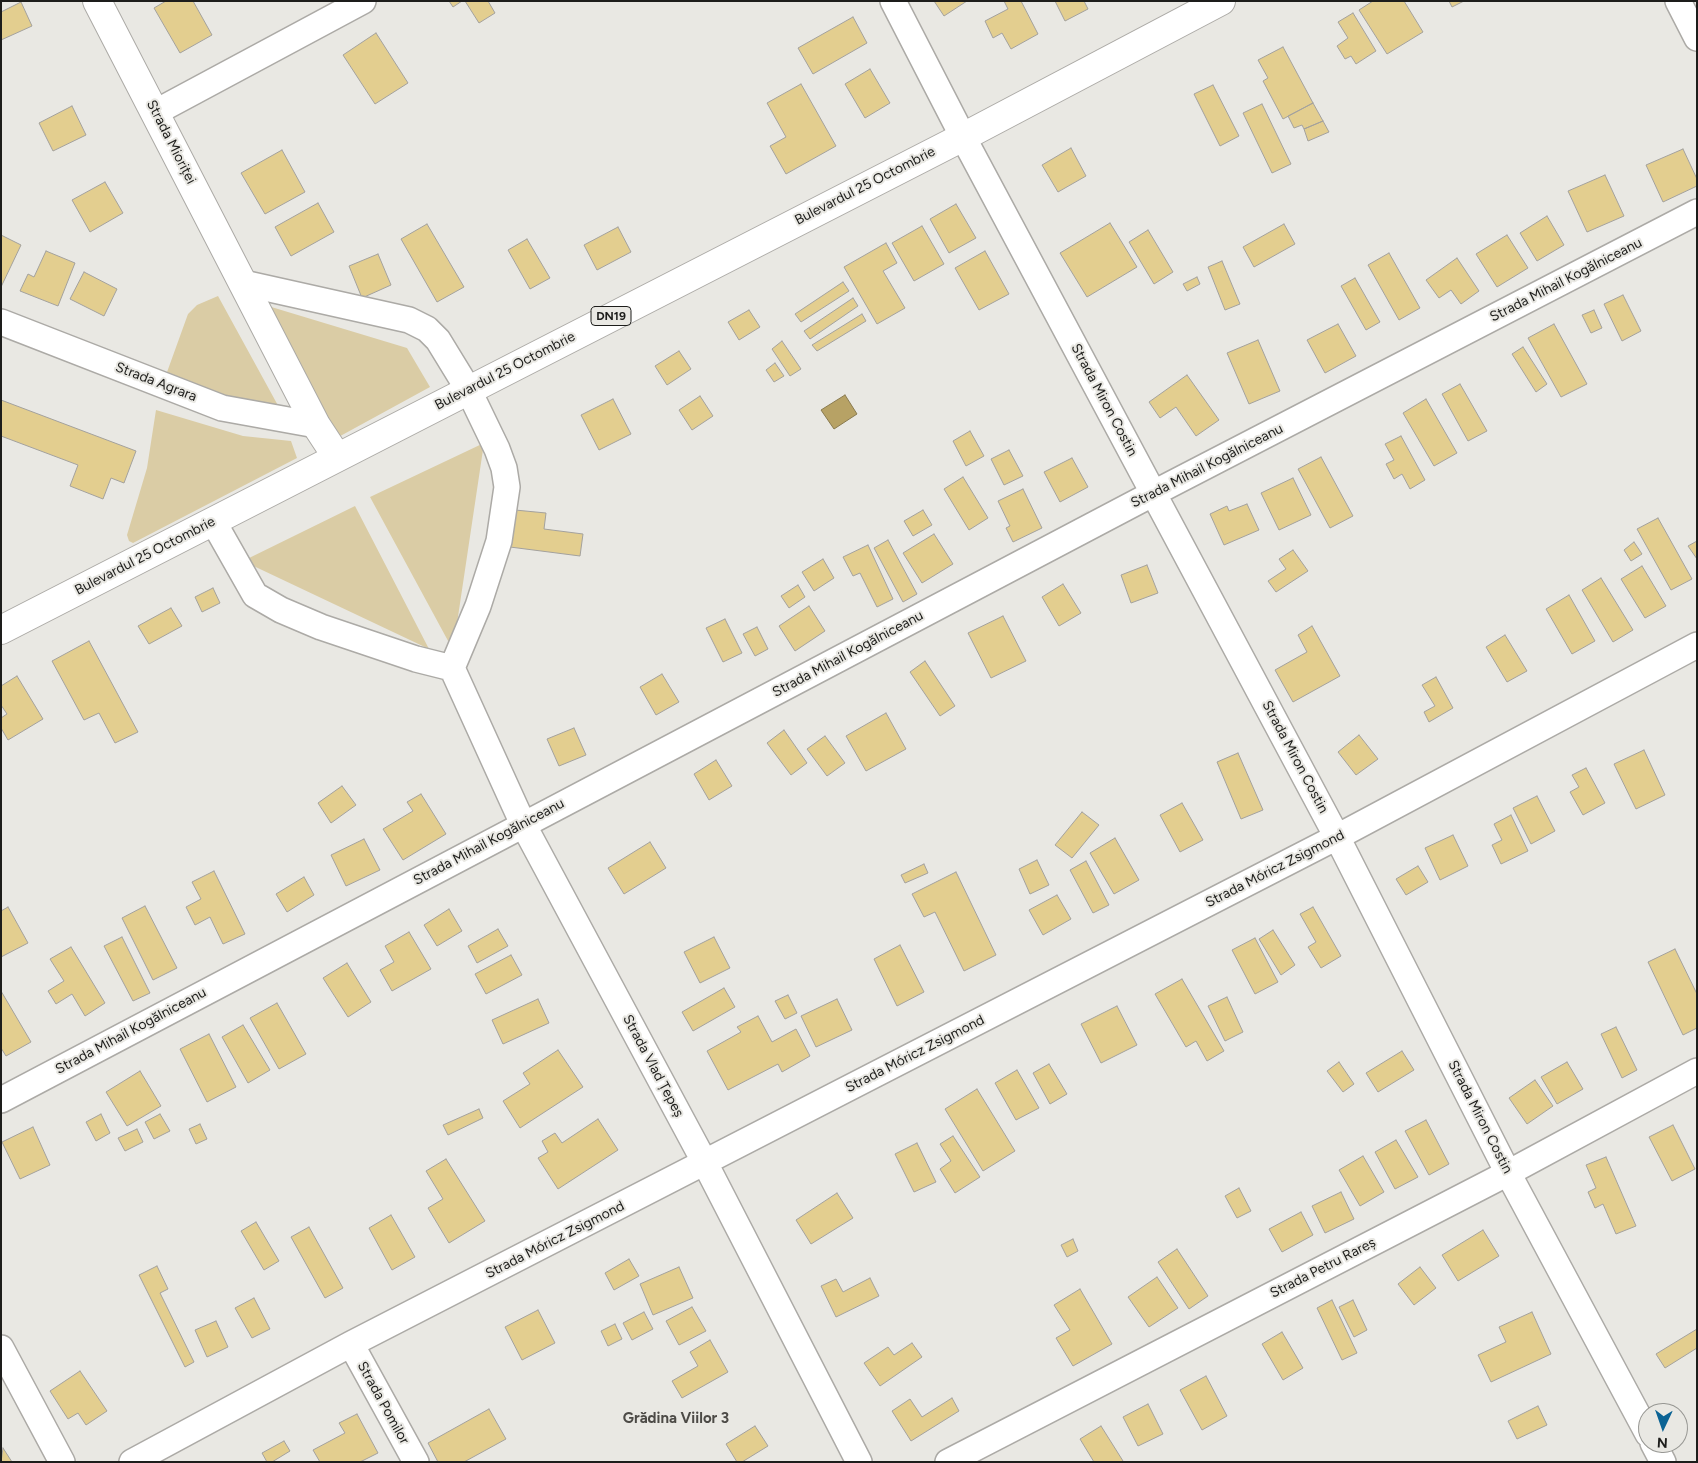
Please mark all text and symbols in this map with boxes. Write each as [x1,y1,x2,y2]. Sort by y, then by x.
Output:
street label: Strada Mioriței [143,97,199,187]
street label: Bulevardul 25 Octombrie [792,143,938,229]
street label: Strada Mihail Kogălniceanu [1487,234,1645,326]
road number: DN19 [591,306,631,326]
street label: Bulevardul 25 Octombrie [432,328,578,414]
street label: Strada Miron Costin [1067,341,1141,459]
street label: Strada Agrara [113,359,199,405]
street label: Strada Mihail Kogălniceanu [1128,420,1286,512]
street label: Bulevardul 25 Octombrie [72,513,218,599]
street label: Strada Mihail Kogălniceanu [770,607,926,701]
street label: Strada Miron Costin [1258,698,1332,816]
street label: Strada Mihail Kogălniceanu [411,795,567,889]
street label: Strada Móricz Zsigmond [1203,827,1347,911]
street label: Strada Mihail Kogălniceanu [53,984,209,1078]
street label: Strada Vlad Țepeș [619,1012,687,1120]
street label: Strada Móricz Zsigmond [843,1012,987,1096]
street label: Strada Miron Costin [1444,1058,1516,1176]
street label: Strada Móricz Zsigmond [483,1198,627,1282]
street label: Strada Petru Rareș [1267,1234,1379,1302]
street label: Strada Pomilor [353,1359,413,1447]
north arrow [1638,1403,1688,1453]
district label: Grădina Viilor 3 [623,1410,729,1428]
text: N [1656,1434,1668,1451]

